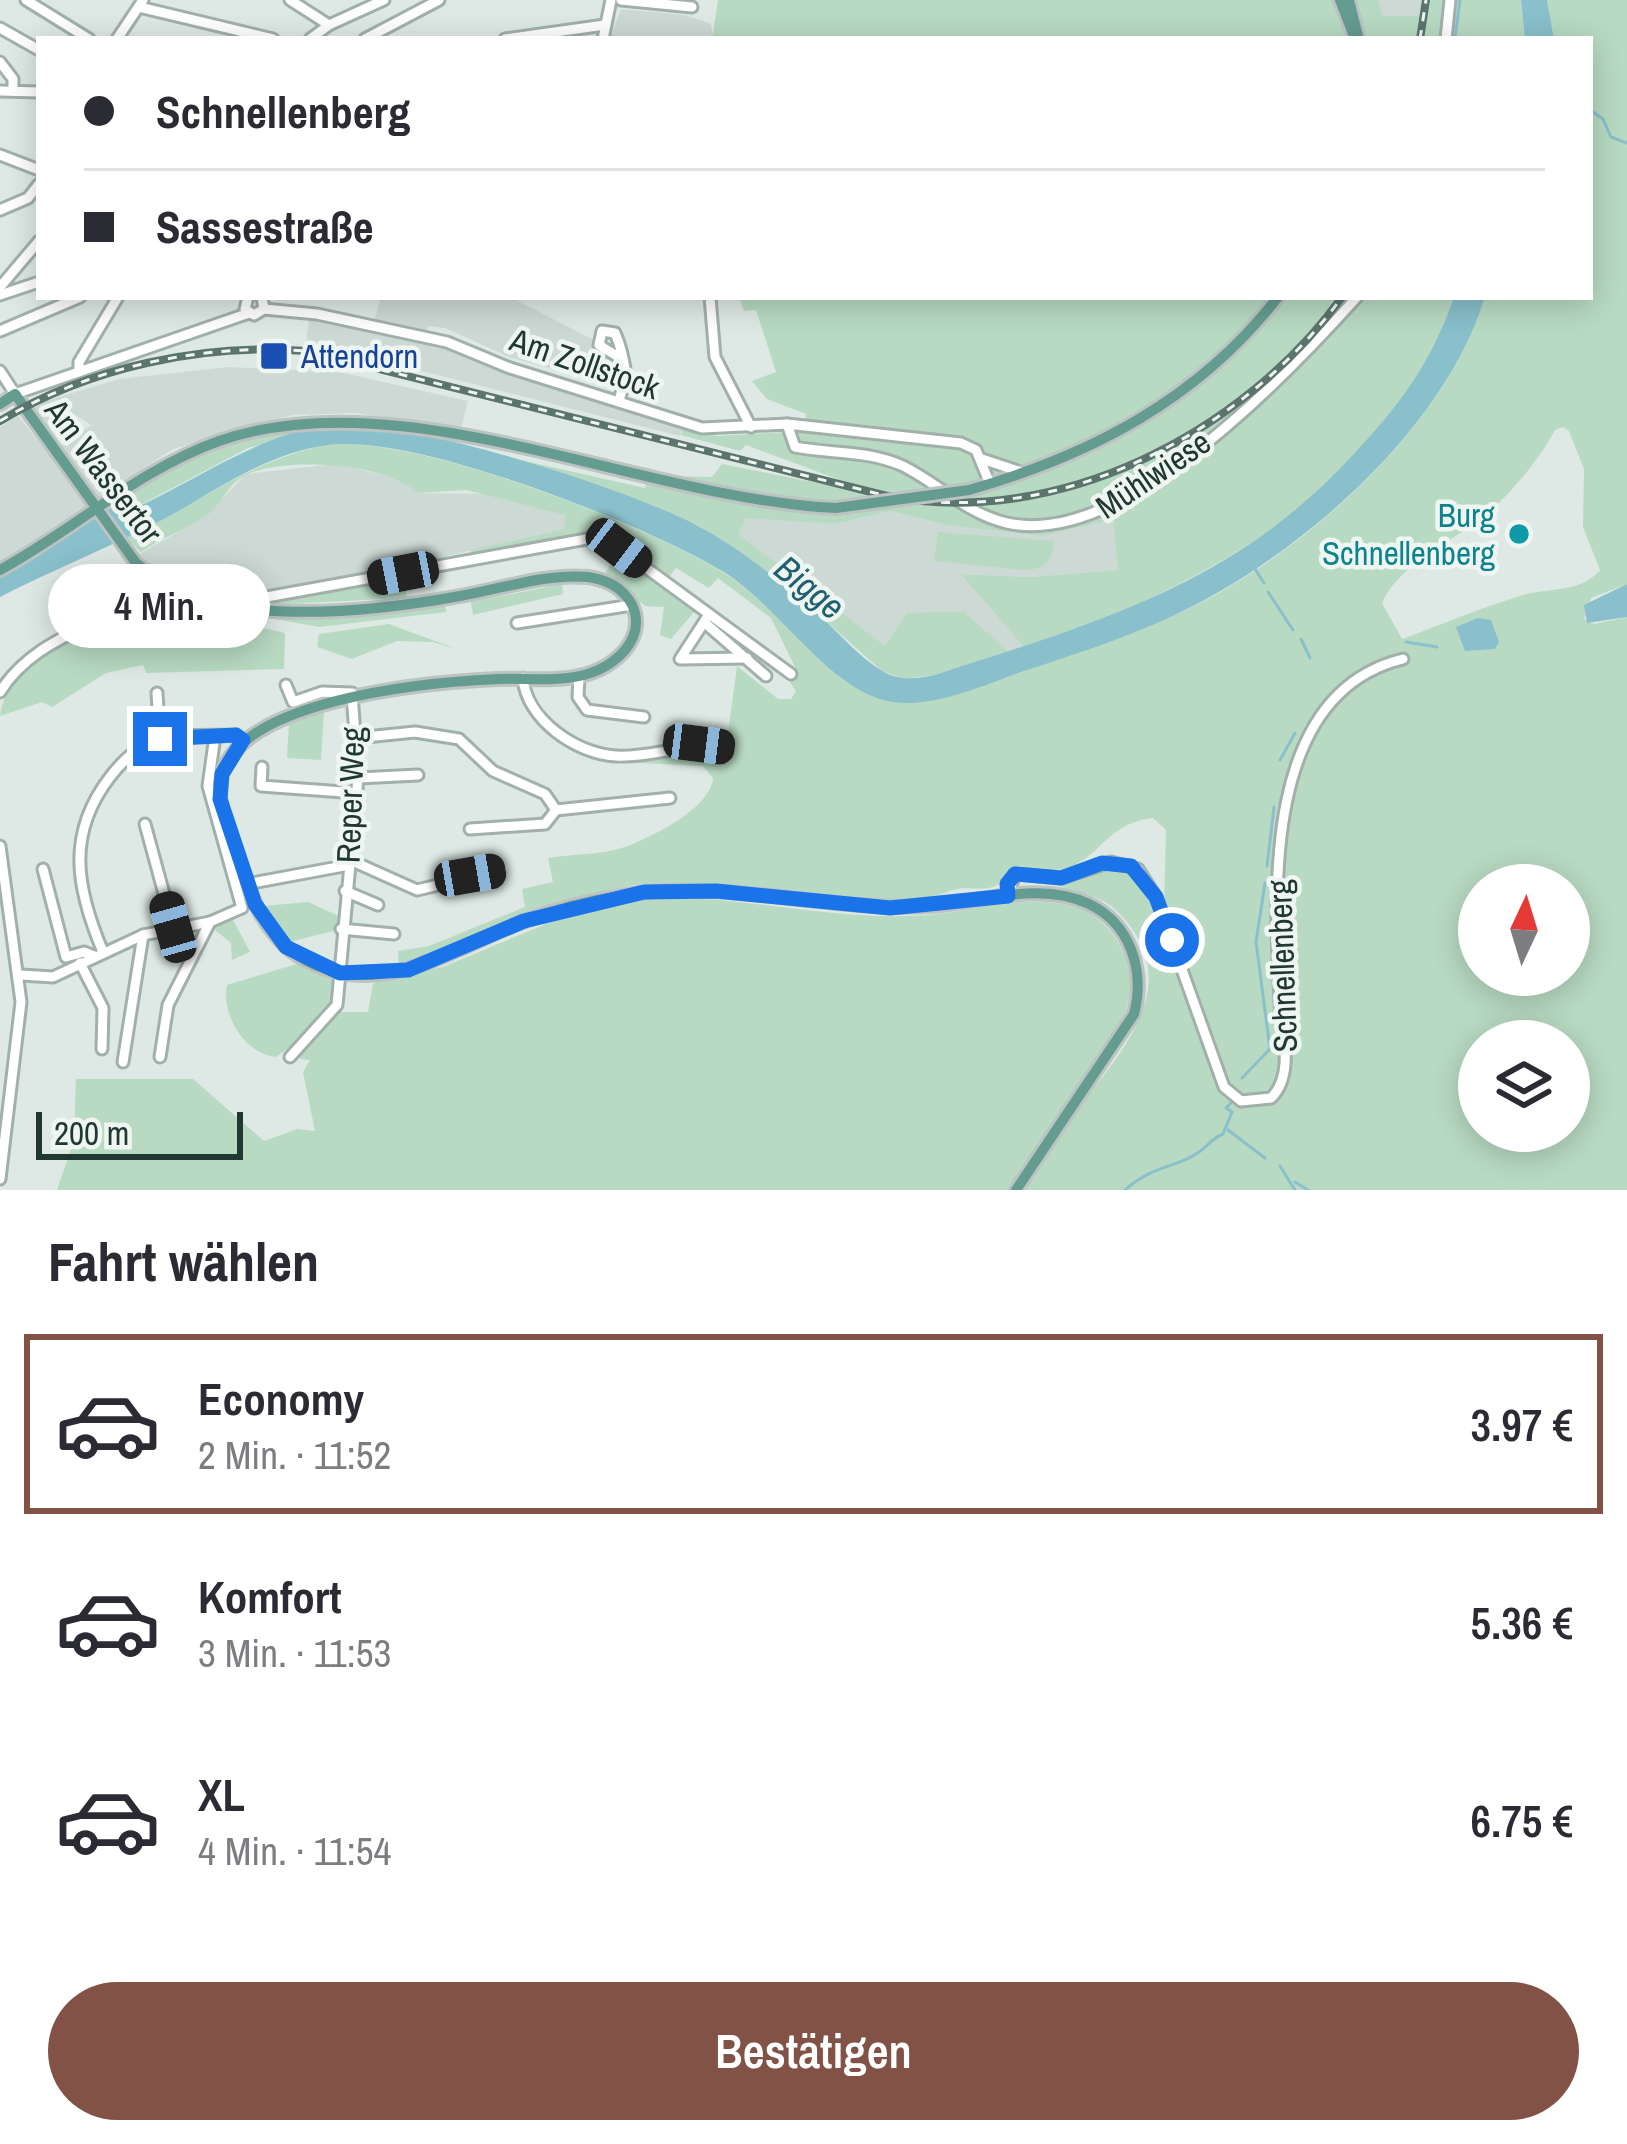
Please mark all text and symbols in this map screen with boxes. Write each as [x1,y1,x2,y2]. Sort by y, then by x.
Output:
text: Schnellenberg [156,81,410,142]
text: Sassestraße [156,196,373,257]
street label: Am Zollstock [504,317,666,409]
place label: Attendorn [300,334,418,378]
marker: Attendorn [258,340,290,372]
street label: Am Wassertor [35,389,173,552]
street label: Mühlwiese [1087,420,1219,528]
place label: Burg Schnellenberg [1322,493,1495,575]
car [579,512,659,584]
marker: Burg Schnellenberg [1506,521,1532,547]
water label: Bigge [765,544,855,630]
car [364,548,442,598]
callout: 4 Min. [49,565,271,649]
text: 4 Min. [114,580,204,632]
route end [133,712,187,766]
car [661,722,737,766]
street label: Reper Weg [326,726,374,864]
car [431,851,509,899]
north arrow [1458,864,1590,996]
map controls [1458,864,1590,1152]
street label: Schnellenberg [1257,879,1307,1053]
car [146,887,200,967]
route start [1145,913,1199,967]
button: layers [1458,1020,1590,1152]
scale bar [36,1106,243,1159]
text: 200 m [54,1111,129,1155]
text: Fahrt wählen [48,1225,319,1298]
text: Economy [198,1368,364,1429]
icon: car [54,1370,162,1478]
text: 3.97 € [1470,1394,1573,1455]
text: 2 Min. · 11:52 [198,1429,391,1481]
text: Komfort [198,1566,341,1627]
icon: car [54,1568,162,1676]
text: 5.36 € [1470,1592,1573,1653]
text: 3 Min. · 11:53 [198,1627,391,1679]
text: XL [198,1764,245,1825]
icon: car [54,1766,162,1874]
text: 6.75 € [1470,1790,1573,1851]
text: 4 Min. · 11:54 [198,1825,391,1877]
button: Bestätigen [48,1982,1579,2120]

